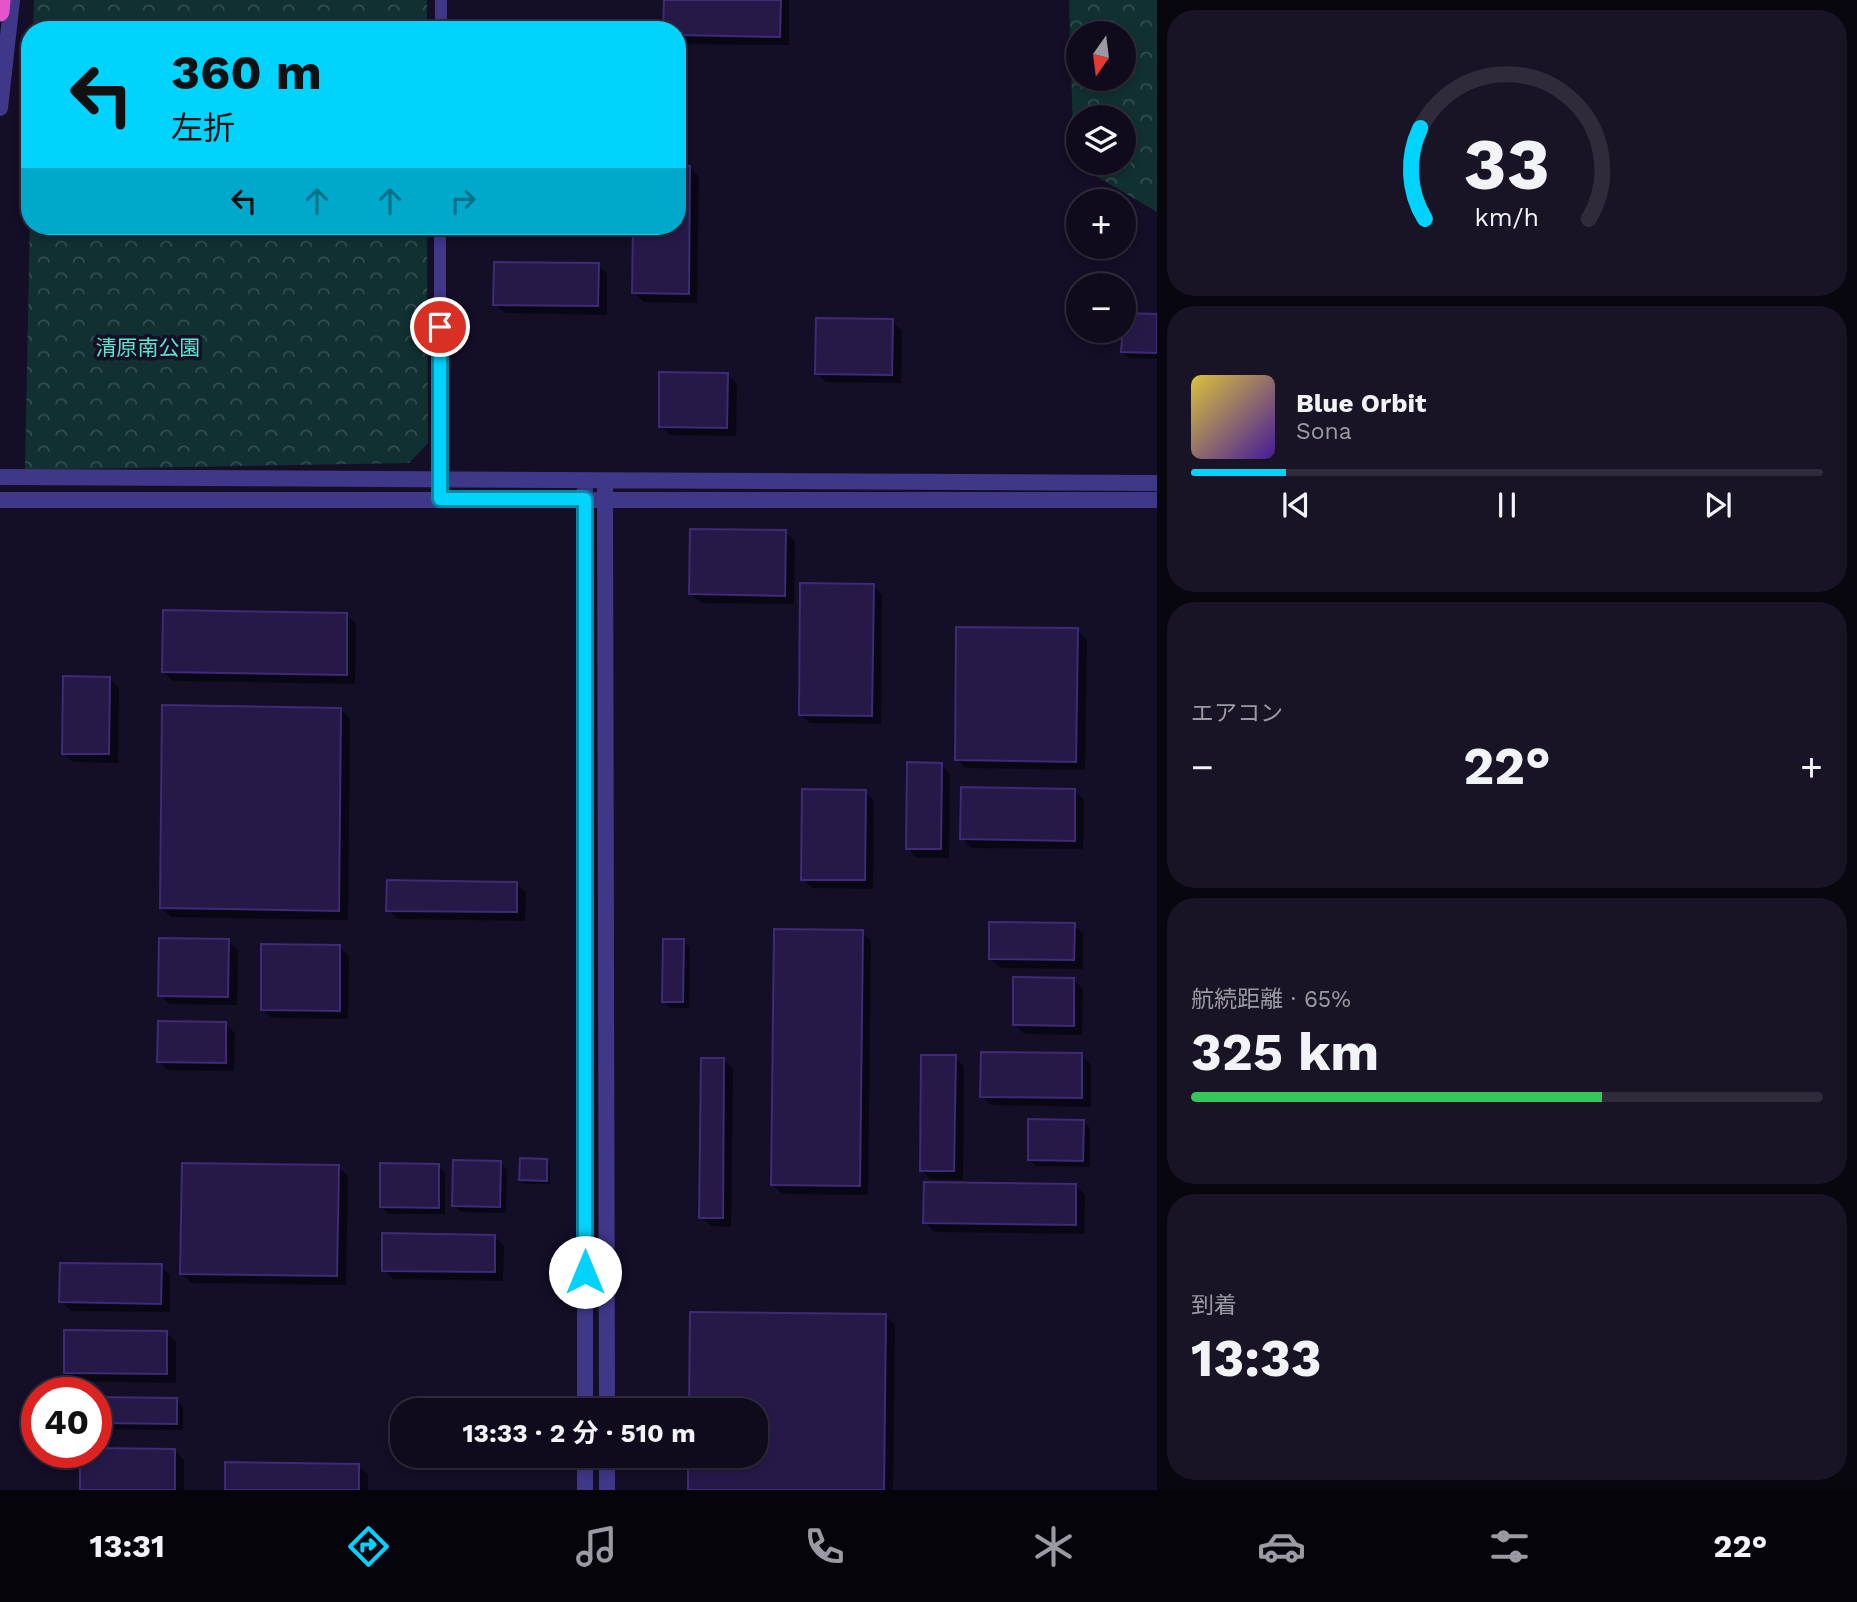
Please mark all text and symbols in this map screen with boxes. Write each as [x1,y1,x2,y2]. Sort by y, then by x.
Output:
north arrow [1066,21,1136,91]
map controls [1066,21,1136,343]
text: 360 m [171,43,322,101]
icon: left [56,49,147,140]
button: layers [1066,105,1136,175]
text: 左折 [171,109,235,147]
text: 33 [1464,121,1550,207]
icon: left [225,182,263,220]
icon: ahead [298,182,336,220]
icon: ahead [371,182,409,220]
icon: right [444,182,482,220]
button: + [1066,189,1136,259]
text: km/h [1475,203,1539,232]
button: − [1066,273,1136,343]
pin [410,297,470,357]
icon: arrive [421,308,459,346]
park label: 清原南公園 [96,335,201,360]
text: Blue Orbit [1296,388,1426,418]
text: Sona [1296,418,1352,445]
icon: previous [1277,486,1315,524]
icon: pause [1488,486,1526,524]
icon: next [1699,486,1737,524]
text: エアコン [1191,700,1283,727]
text: 22° [1463,736,1551,797]
text: − [1191,745,1214,789]
text: + [1800,745,1823,789]
text: 航続距離 · 65% [1191,986,1351,1013]
text: 325 km [1191,1022,1379,1083]
position arrow [548,1235,622,1309]
text: 到着 [1191,1292,1237,1319]
text: 13:33 [1191,1328,1322,1389]
speed limit sign: 40 [21,1377,112,1468]
text: 13:33 · 2 分 · 510 m [462,1418,696,1448]
icon: directions [344,1522,393,1571]
icon: music [572,1522,621,1571]
icon: phone [800,1522,849,1571]
icon: climate [1029,1522,1078,1571]
icon: car [1257,1522,1306,1571]
icon: filters [1485,1522,1534,1571]
text: 13:31 [90,1527,165,1565]
text: 22° [1713,1527,1767,1565]

